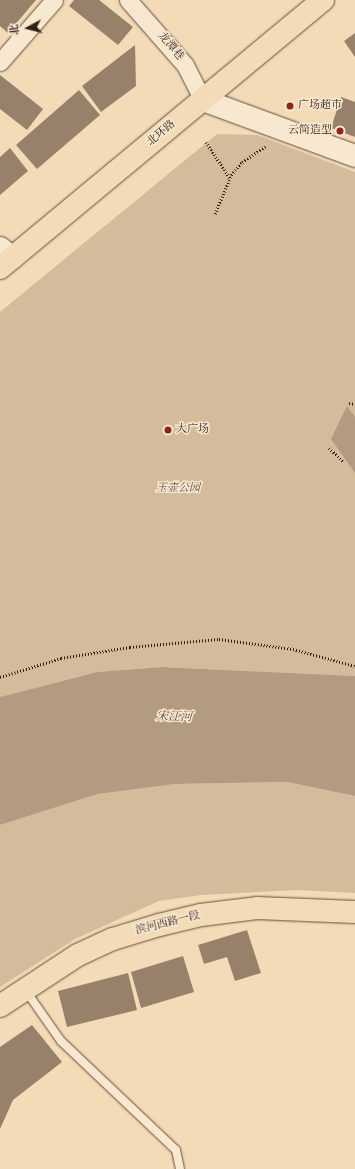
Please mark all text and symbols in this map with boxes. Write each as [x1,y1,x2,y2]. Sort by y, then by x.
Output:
north arrow [8,8,48,48]
text: 北 [9,23,22,36]
street label: 龙潭巷 [154,30,186,64]
place label: 广场超市 [298,99,342,113]
marker: 广场超市 [285,101,295,111]
street label: 北环路 [145,118,179,150]
place label: 云简造型 [288,124,332,138]
marker: 云简造型 [335,126,345,136]
place label: 大广场 [176,423,209,437]
marker: 大广场 [163,425,173,435]
park label: 玉壶公园 [156,482,200,496]
water label: 宋江河 [156,710,192,726]
street label: 滨河西路一段 [134,910,202,938]

